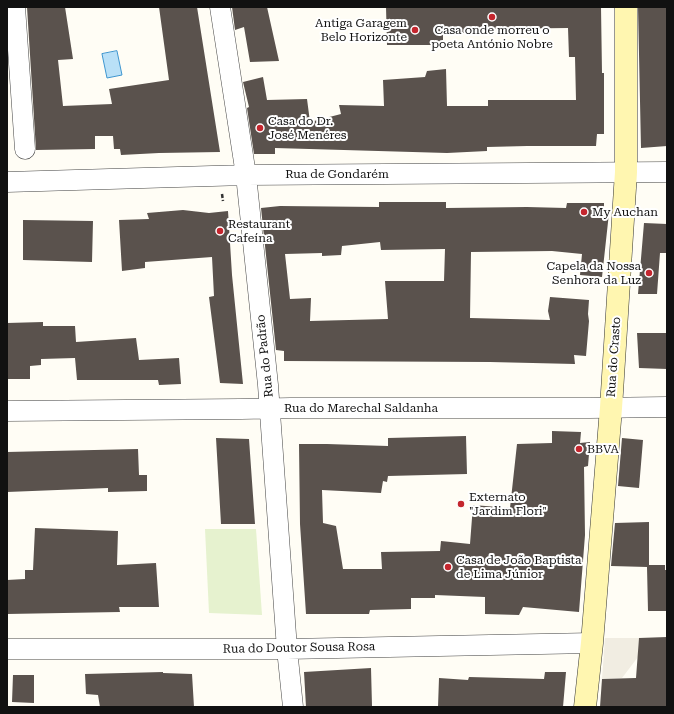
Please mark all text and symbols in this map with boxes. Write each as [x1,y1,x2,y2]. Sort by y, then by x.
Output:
marker: Casa onde morreu o poeta António Nobre [487,12,497,22]
place label: Antiga Garagem Belo Horizonte [315,16,407,44]
place label: Casa onde morreu o poeta António Nobre [431,23,553,51]
marker: Antiga Garagem Belo Horizonte [410,25,420,35]
place label: Casa do Dr. José Menéres [268,114,347,142]
marker: Casa do Dr. José Menéres [255,123,265,133]
street label: Rua de Gondarém [285,167,389,181]
place label: My Auchan [592,205,658,219]
marker: My Auchan [579,207,589,217]
place label: Restaurant Cafeína [228,217,290,245]
marker: Restaurant Cafeína [215,226,225,236]
place label: Capela da Nossa Senhora da Luz [546,259,641,287]
marker: Capela da Nossa Senhora da Luz [644,268,654,278]
street label: Rua do Padrão [253,314,277,398]
street label: Rua do Crasto [604,316,624,398]
street label: Rua do Marechal Saldanha [284,401,438,415]
place label: BBVA [587,442,619,456]
marker: BBVA [574,444,584,454]
place label: Externato "Jardim Flori" [469,490,547,518]
marker: Externato "Jardim Flori" [456,499,466,509]
place label: Casa de João Baptista de Lima Júnior [456,553,582,581]
marker: Casa de João Baptista de Lima Júnior [443,562,453,572]
street label: Rua do Doutor Sousa Rosa [223,639,375,657]

